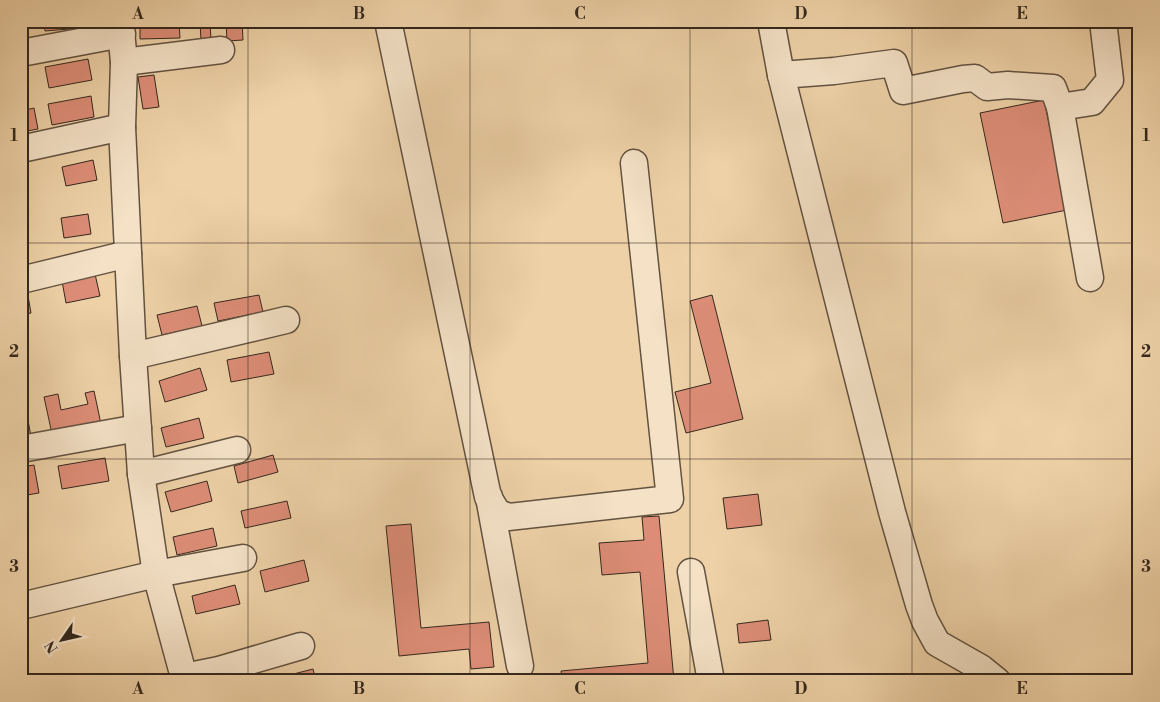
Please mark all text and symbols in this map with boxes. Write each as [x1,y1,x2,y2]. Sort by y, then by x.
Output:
text: A [131,4,144,24]
text: B [353,4,365,24]
text: C [574,4,586,24]
text: D [795,4,808,24]
text: E [1016,4,1028,24]
text: 1 [10,126,18,146]
text: 1 [1142,126,1150,146]
text: 2 [9,342,19,362]
text: 2 [1141,342,1151,362]
text: 3 [9,557,19,577]
text: 3 [1141,557,1151,577]
north arrow [38,614,88,664]
text: N [41,637,63,656]
text: A [131,679,144,699]
text: B [353,679,365,699]
text: C [574,679,586,699]
text: D [795,679,808,699]
text: E [1016,679,1028,699]

